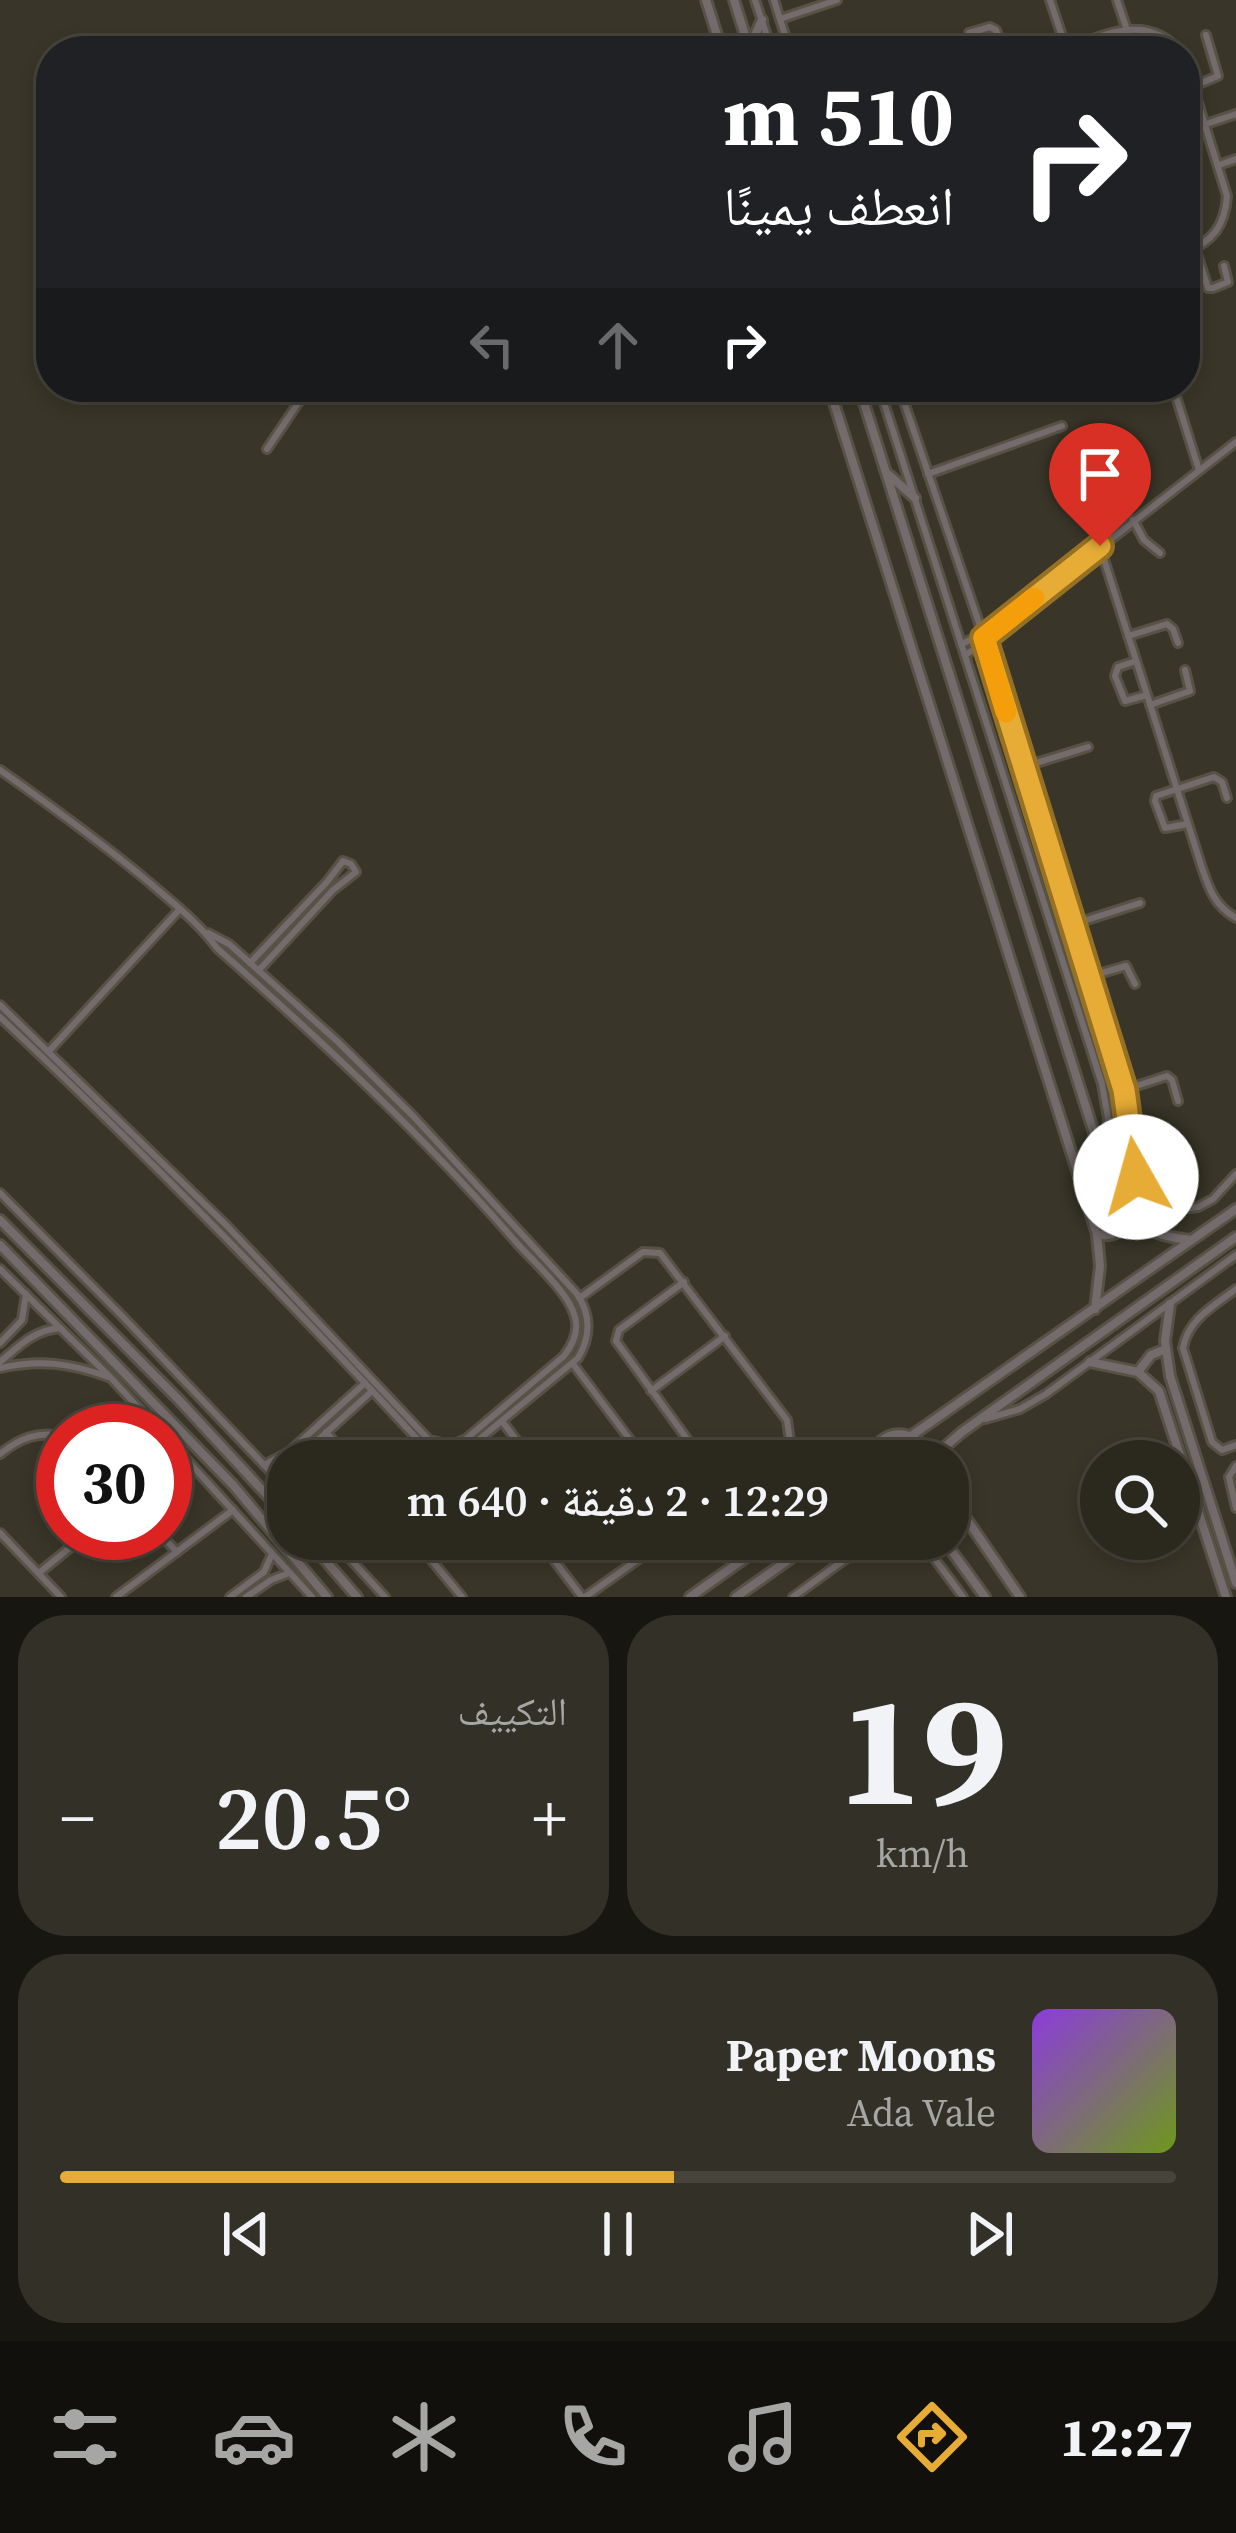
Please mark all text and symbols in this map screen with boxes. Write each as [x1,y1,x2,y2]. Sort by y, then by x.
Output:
text: 510 m [723,58,954,173]
icon: right [996,84,1152,240]
text: انعطف يمينًا [724,169,954,243]
icon: left [459,312,525,378]
icon: ahead [585,312,651,378]
icon: right [711,312,777,378]
pin [1049,423,1151,546]
icon: arrive [1067,441,1133,507]
position arrow [1073,1114,1199,1240]
speed limit sign: 30 [36,1404,192,1560]
map controls [1080,1440,1200,1560]
button: search [1080,1440,1200,1560]
text: 12:29 · 2 دقيقة · 640 m [407,1469,829,1531]
text: 19 [838,1642,1007,1856]
text: التكييف [458,1685,567,1738]
text: 20.5° [215,1756,412,1879]
text: − [60,1773,95,1863]
text: + [532,1773,567,1863]
text: km/h [876,1827,969,1880]
text: Paper Moons [726,2024,996,2086]
text: Ada Vale [847,2086,996,2139]
icon: previous [213,2201,279,2267]
icon: pause [585,2201,651,2267]
icon: next [957,2201,1023,2267]
icon: filters [43,2395,127,2479]
icon: car [212,2395,296,2479]
icon: climate [382,2395,466,2479]
icon: phone [551,2395,635,2479]
icon: music [721,2395,805,2479]
icon: directions [890,2395,974,2479]
text: 12:27 [1060,2400,1193,2474]

